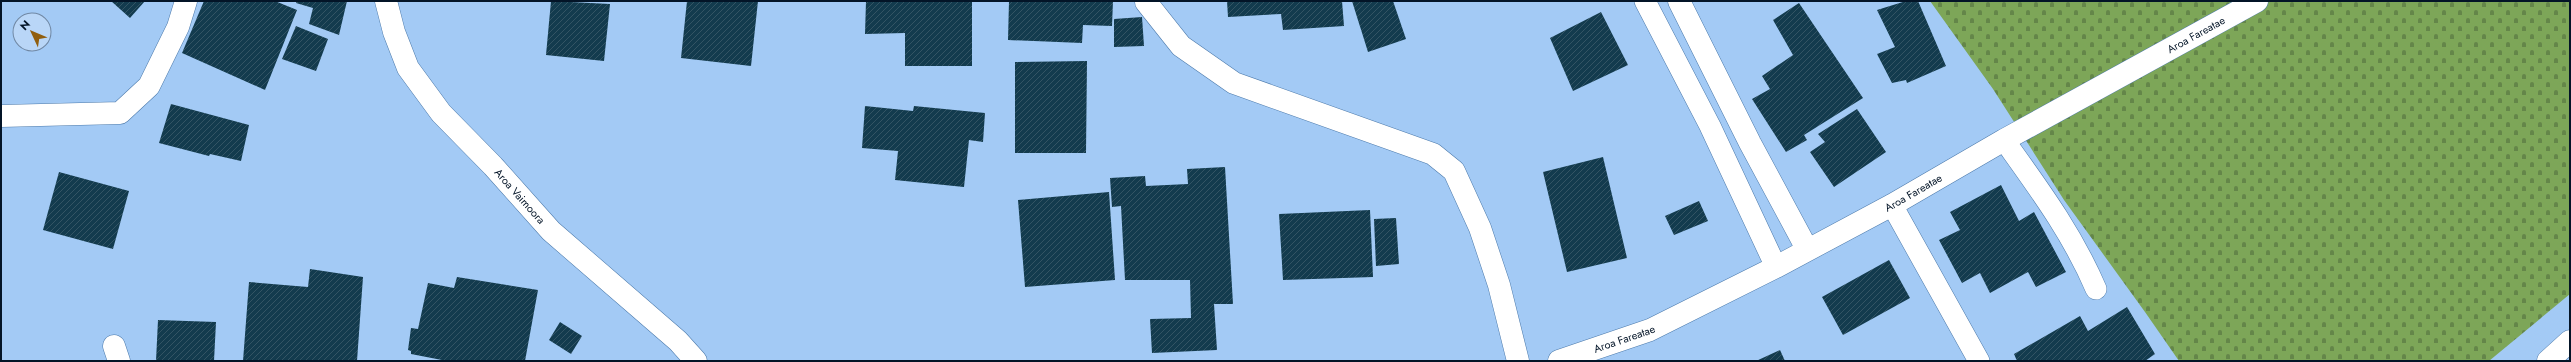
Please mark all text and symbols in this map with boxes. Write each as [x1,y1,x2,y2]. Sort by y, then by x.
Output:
north arrow [12,12,52,52]
street label: Aroa Fareatae [2164,12,2228,57]
text: N [16,16,34,34]
street label: Aroa Vaimoora [491,165,549,227]
street label: Aroa Fareatae [1882,170,1945,216]
street label: Aroa Fareatae [1591,320,1658,357]

